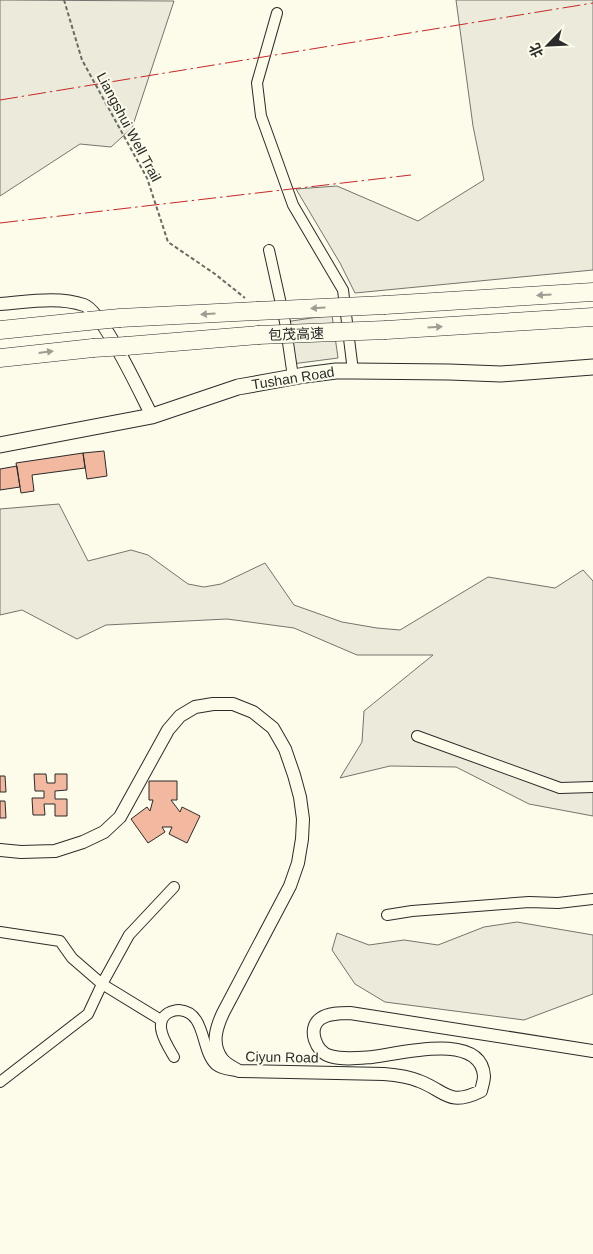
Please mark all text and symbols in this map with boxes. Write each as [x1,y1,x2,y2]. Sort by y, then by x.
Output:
north arrow [523,20,573,70]
text: 北 [526,41,546,60]
street label: Liangshui Well Trail [94,70,164,184]
one-way arrow [536,291,552,299]
one-way arrow [310,304,326,312]
one-way arrow [200,310,216,318]
one-way arrow [427,323,443,331]
street label: 包茂高速 [268,325,324,343]
one-way arrow [39,348,55,356]
street label: Tushan Road [250,364,336,392]
street label: Ciyun Road [245,1048,319,1066]

